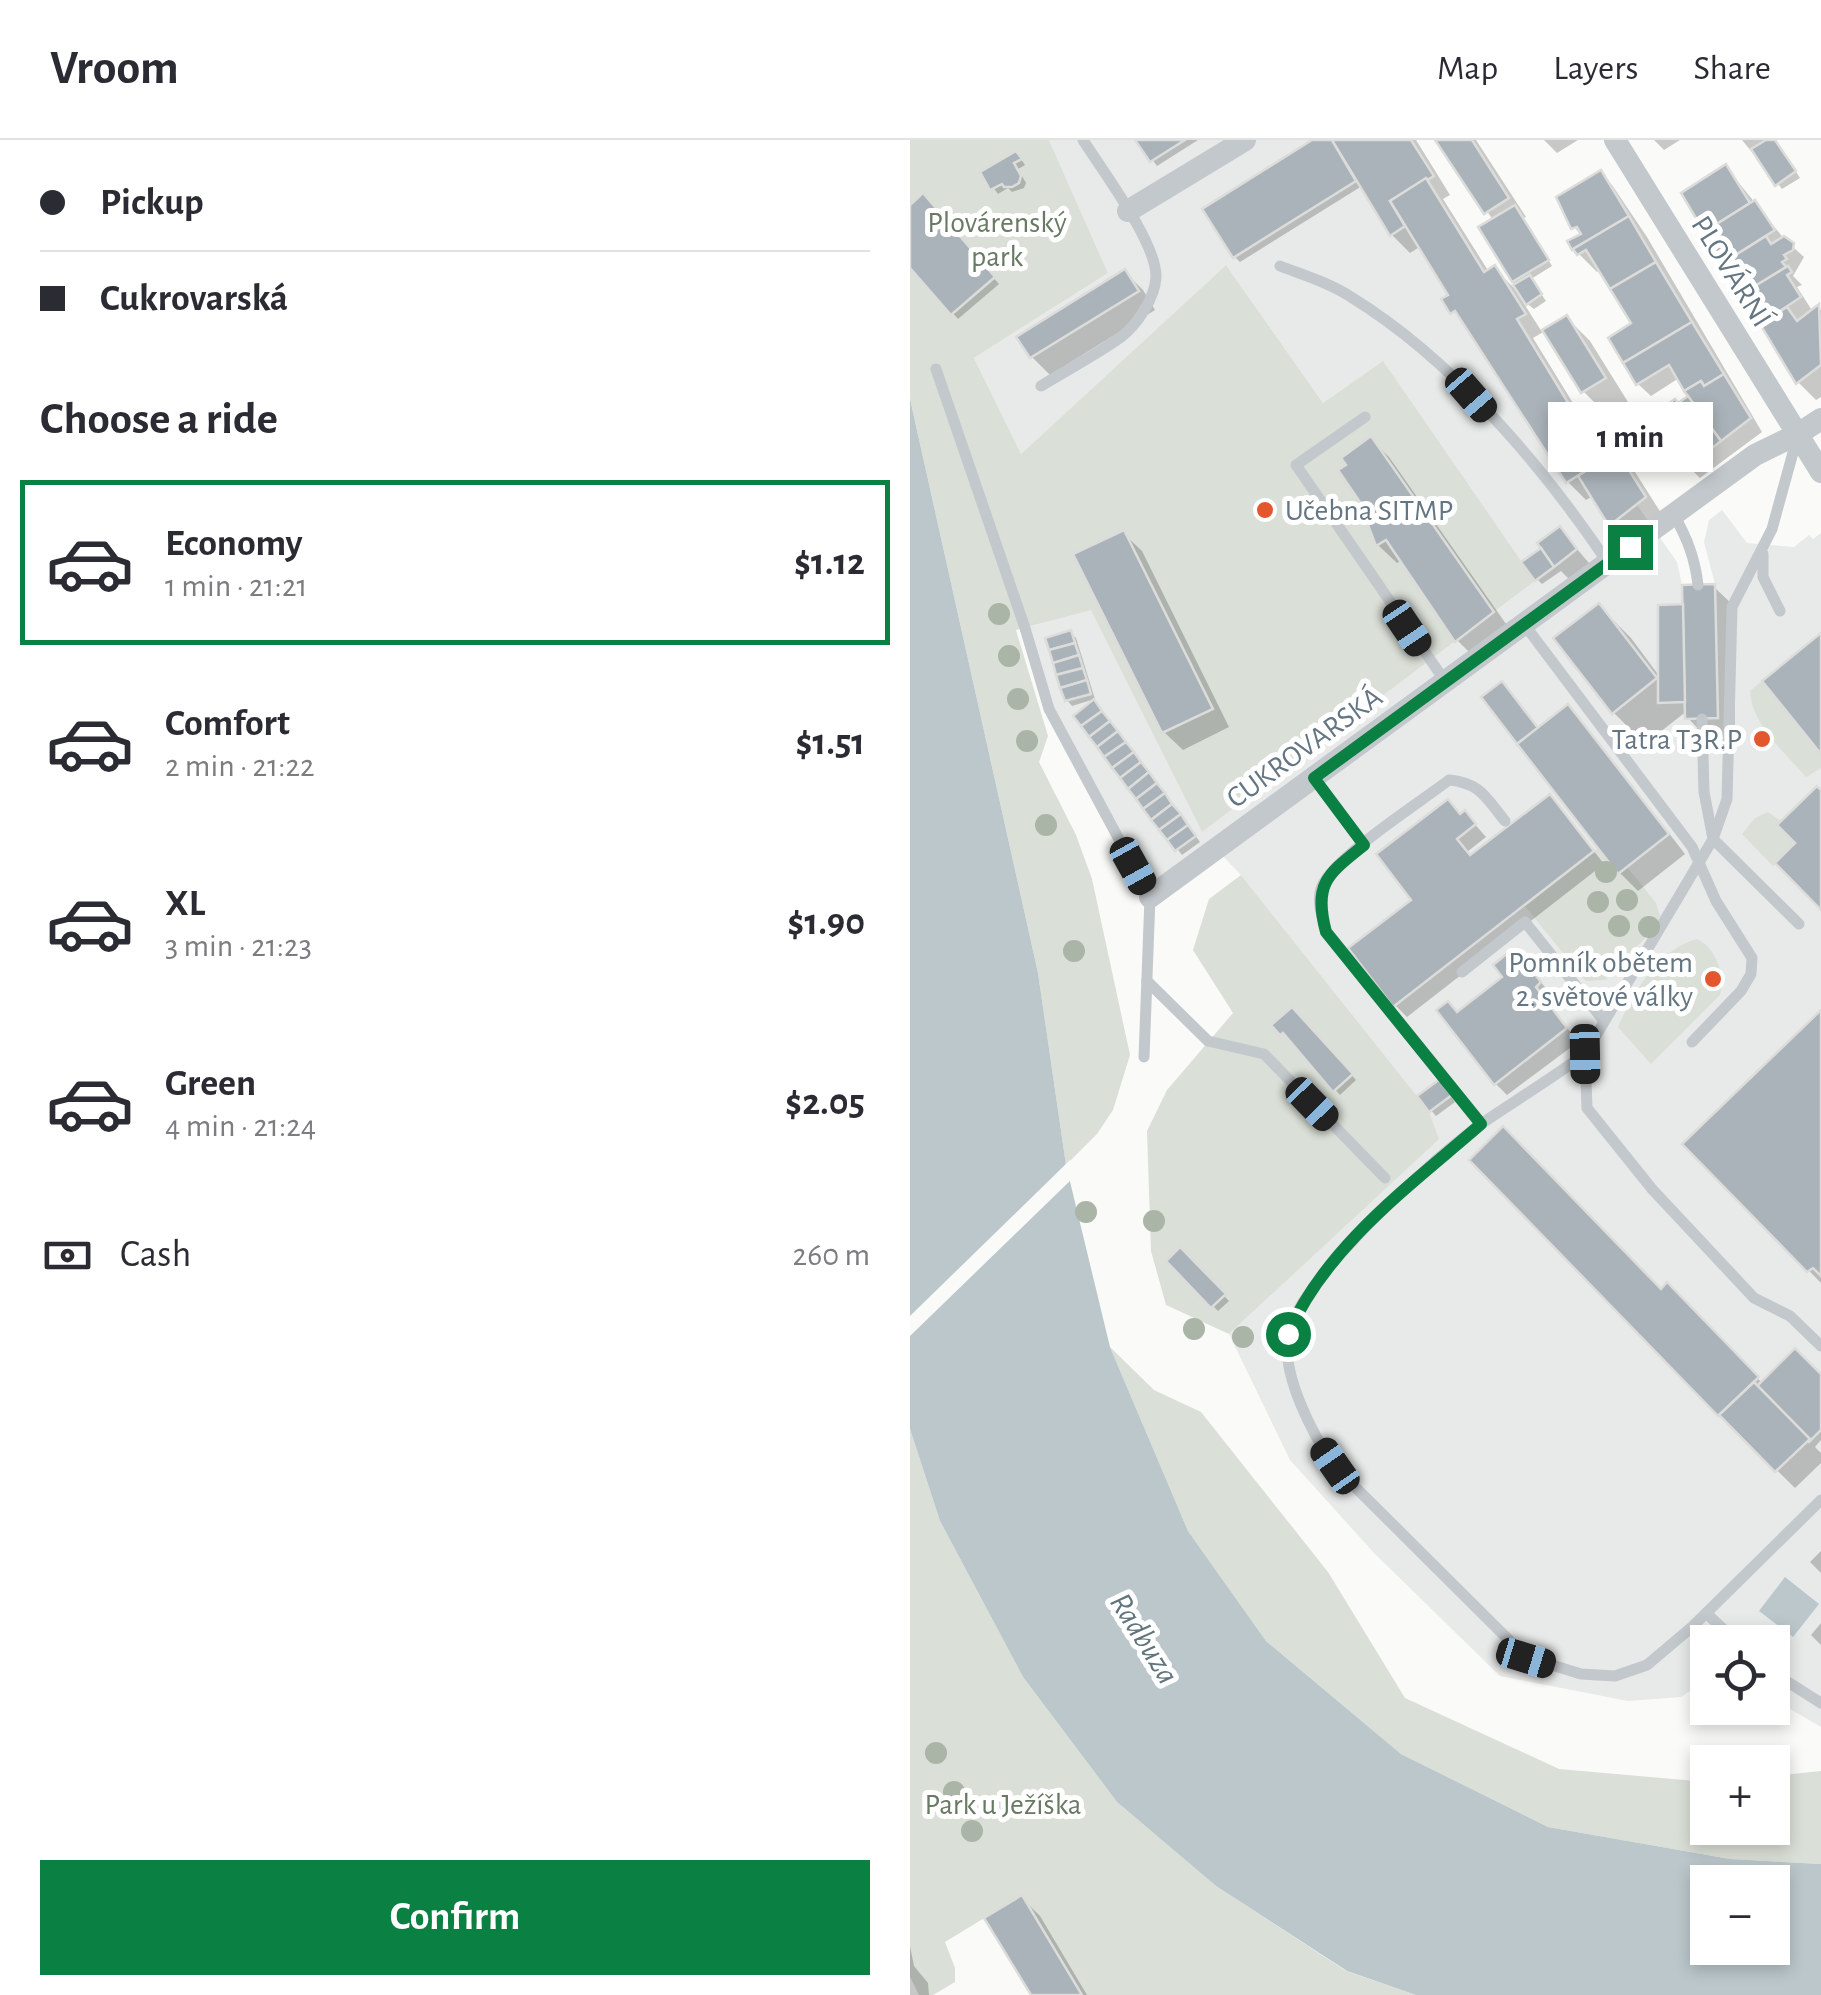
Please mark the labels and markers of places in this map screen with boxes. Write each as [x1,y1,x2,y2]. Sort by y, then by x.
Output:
place label: Učebna SITMP [1285,496,1453,526]
marker: Učebna SITMP [1254,499,1276,521]
place label: Tatra T3R.P [1612,725,1742,755]
marker: Tatra T3R.P [1751,728,1773,750]
place label: Pomník obětem 2. světové války [1508,948,1693,1012]
marker: Pomník obětem 2. světové války [1702,968,1724,990]

